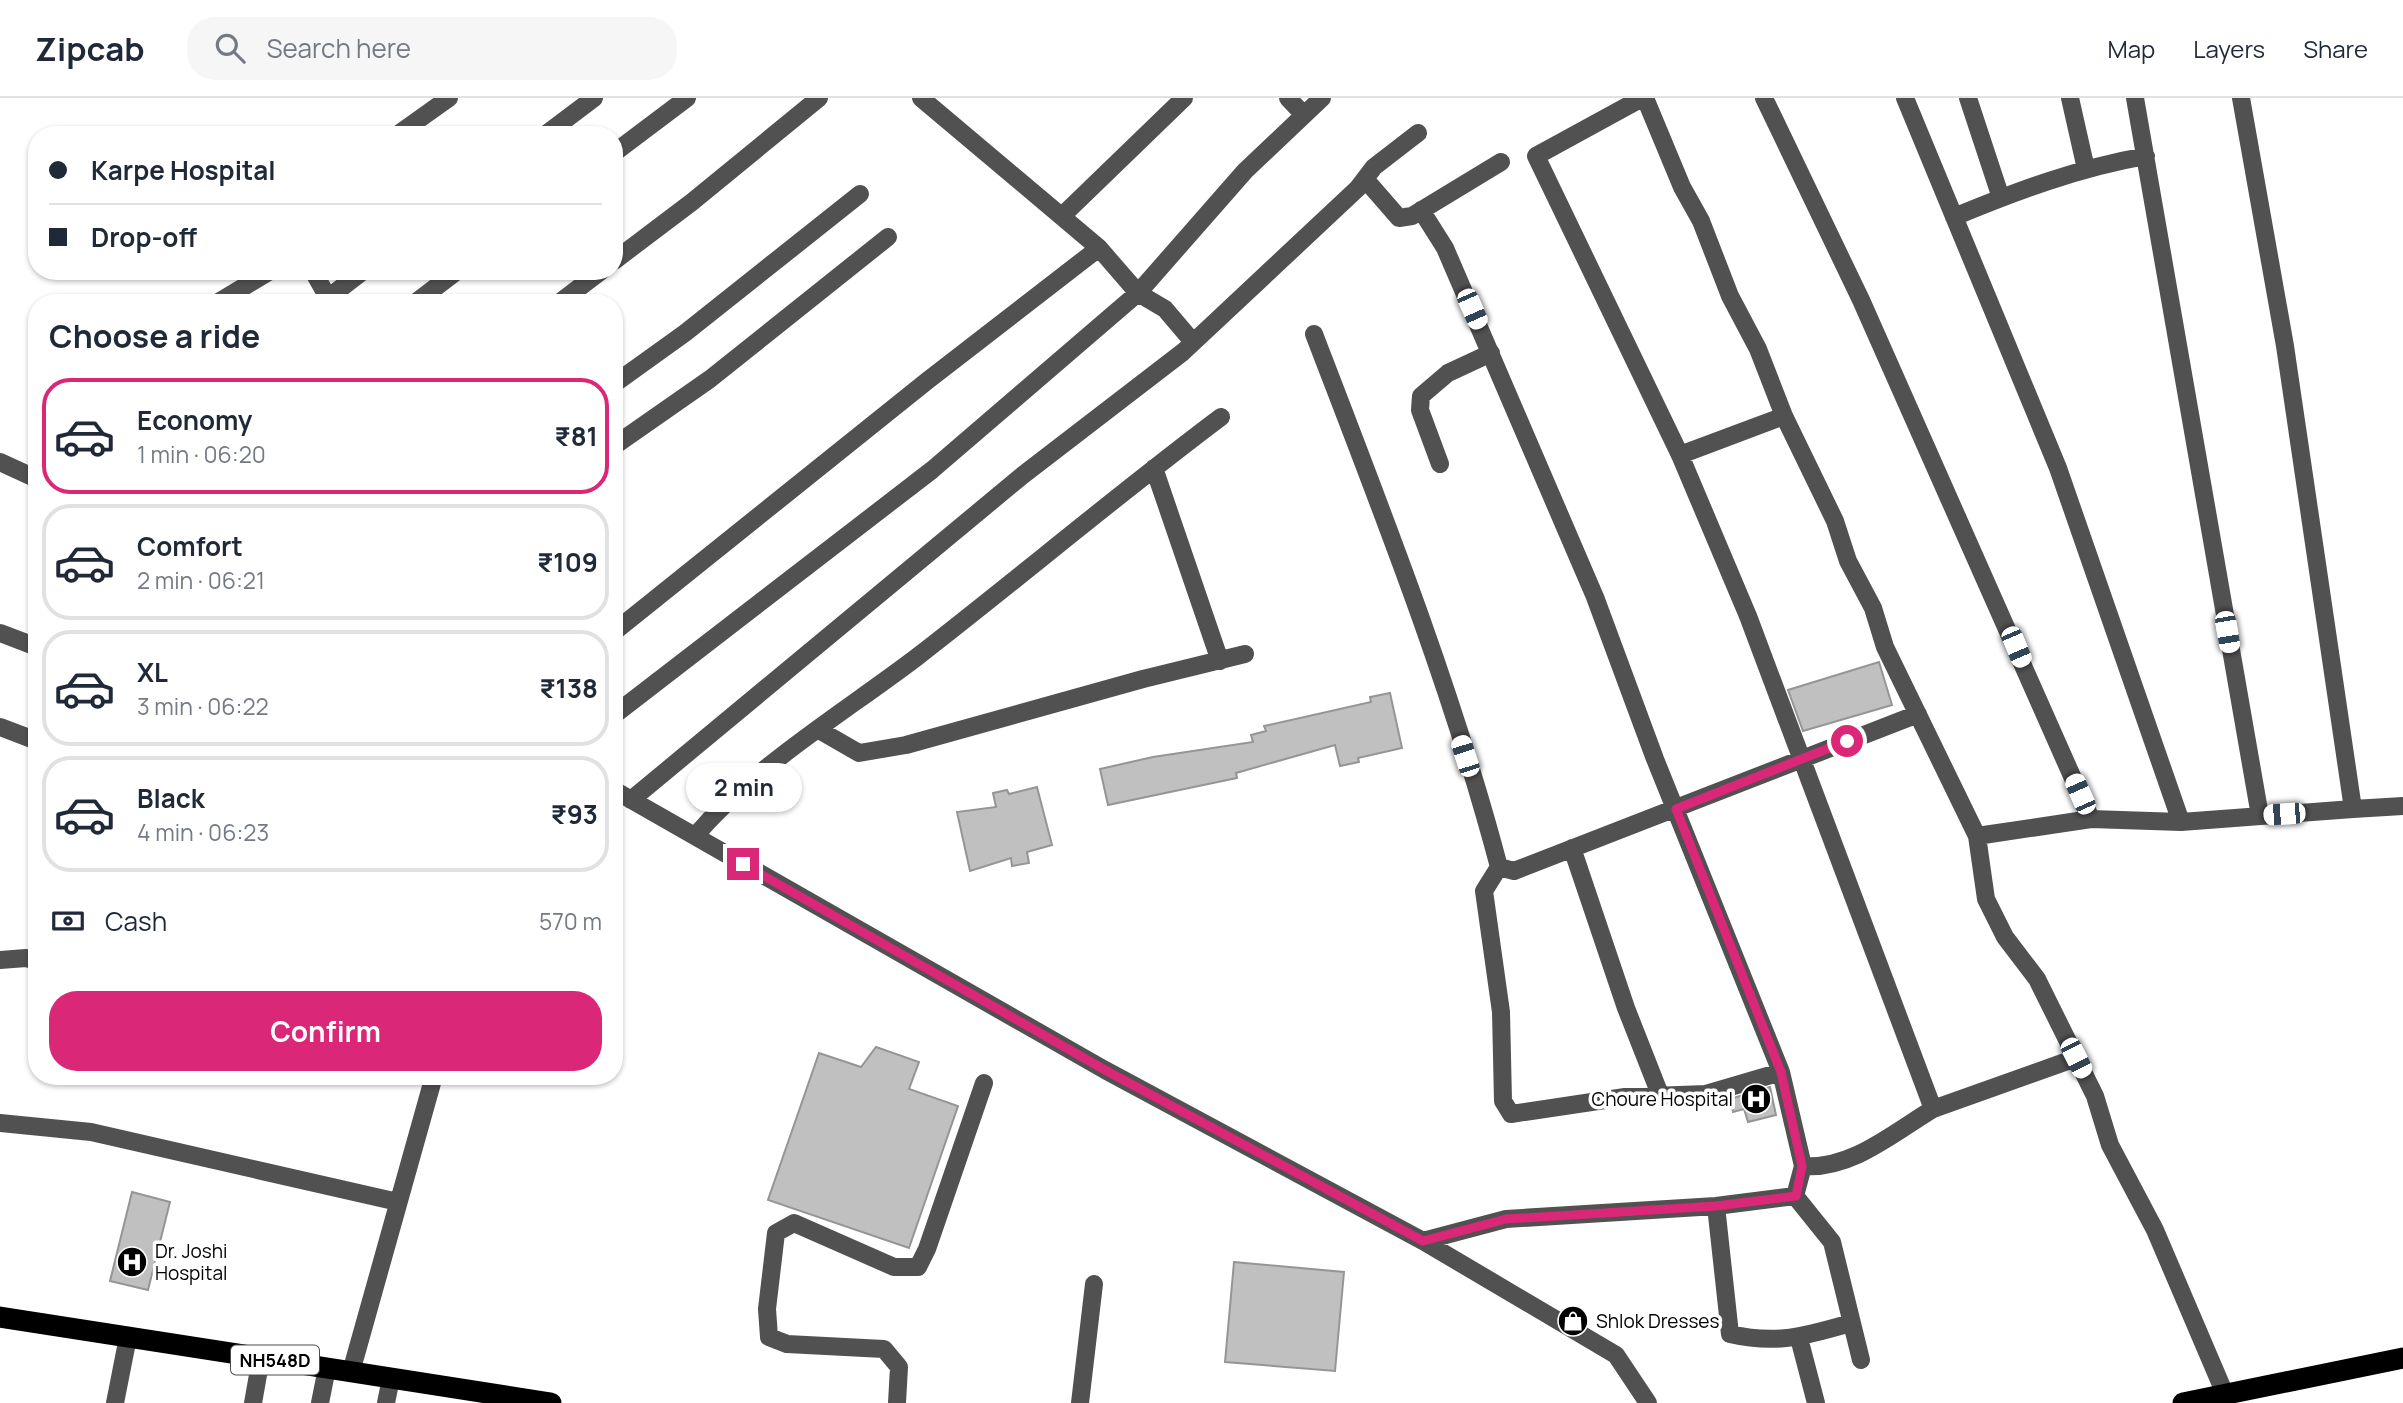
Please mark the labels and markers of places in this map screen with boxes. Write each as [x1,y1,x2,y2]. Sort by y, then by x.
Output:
hospital icon: Choure Hospital [1739,1082,1773,1116]
place label: Choure Hospital [1592,1086,1733,1112]
place label: Dr. Joshi Hospital [155,1238,227,1286]
hospital icon: Dr. Joshi Hospital [115,1245,149,1279]
shop icon: Shlok Dresses [1556,1304,1590,1338]
place label: Shlok Dresses [1596,1308,1719,1334]

